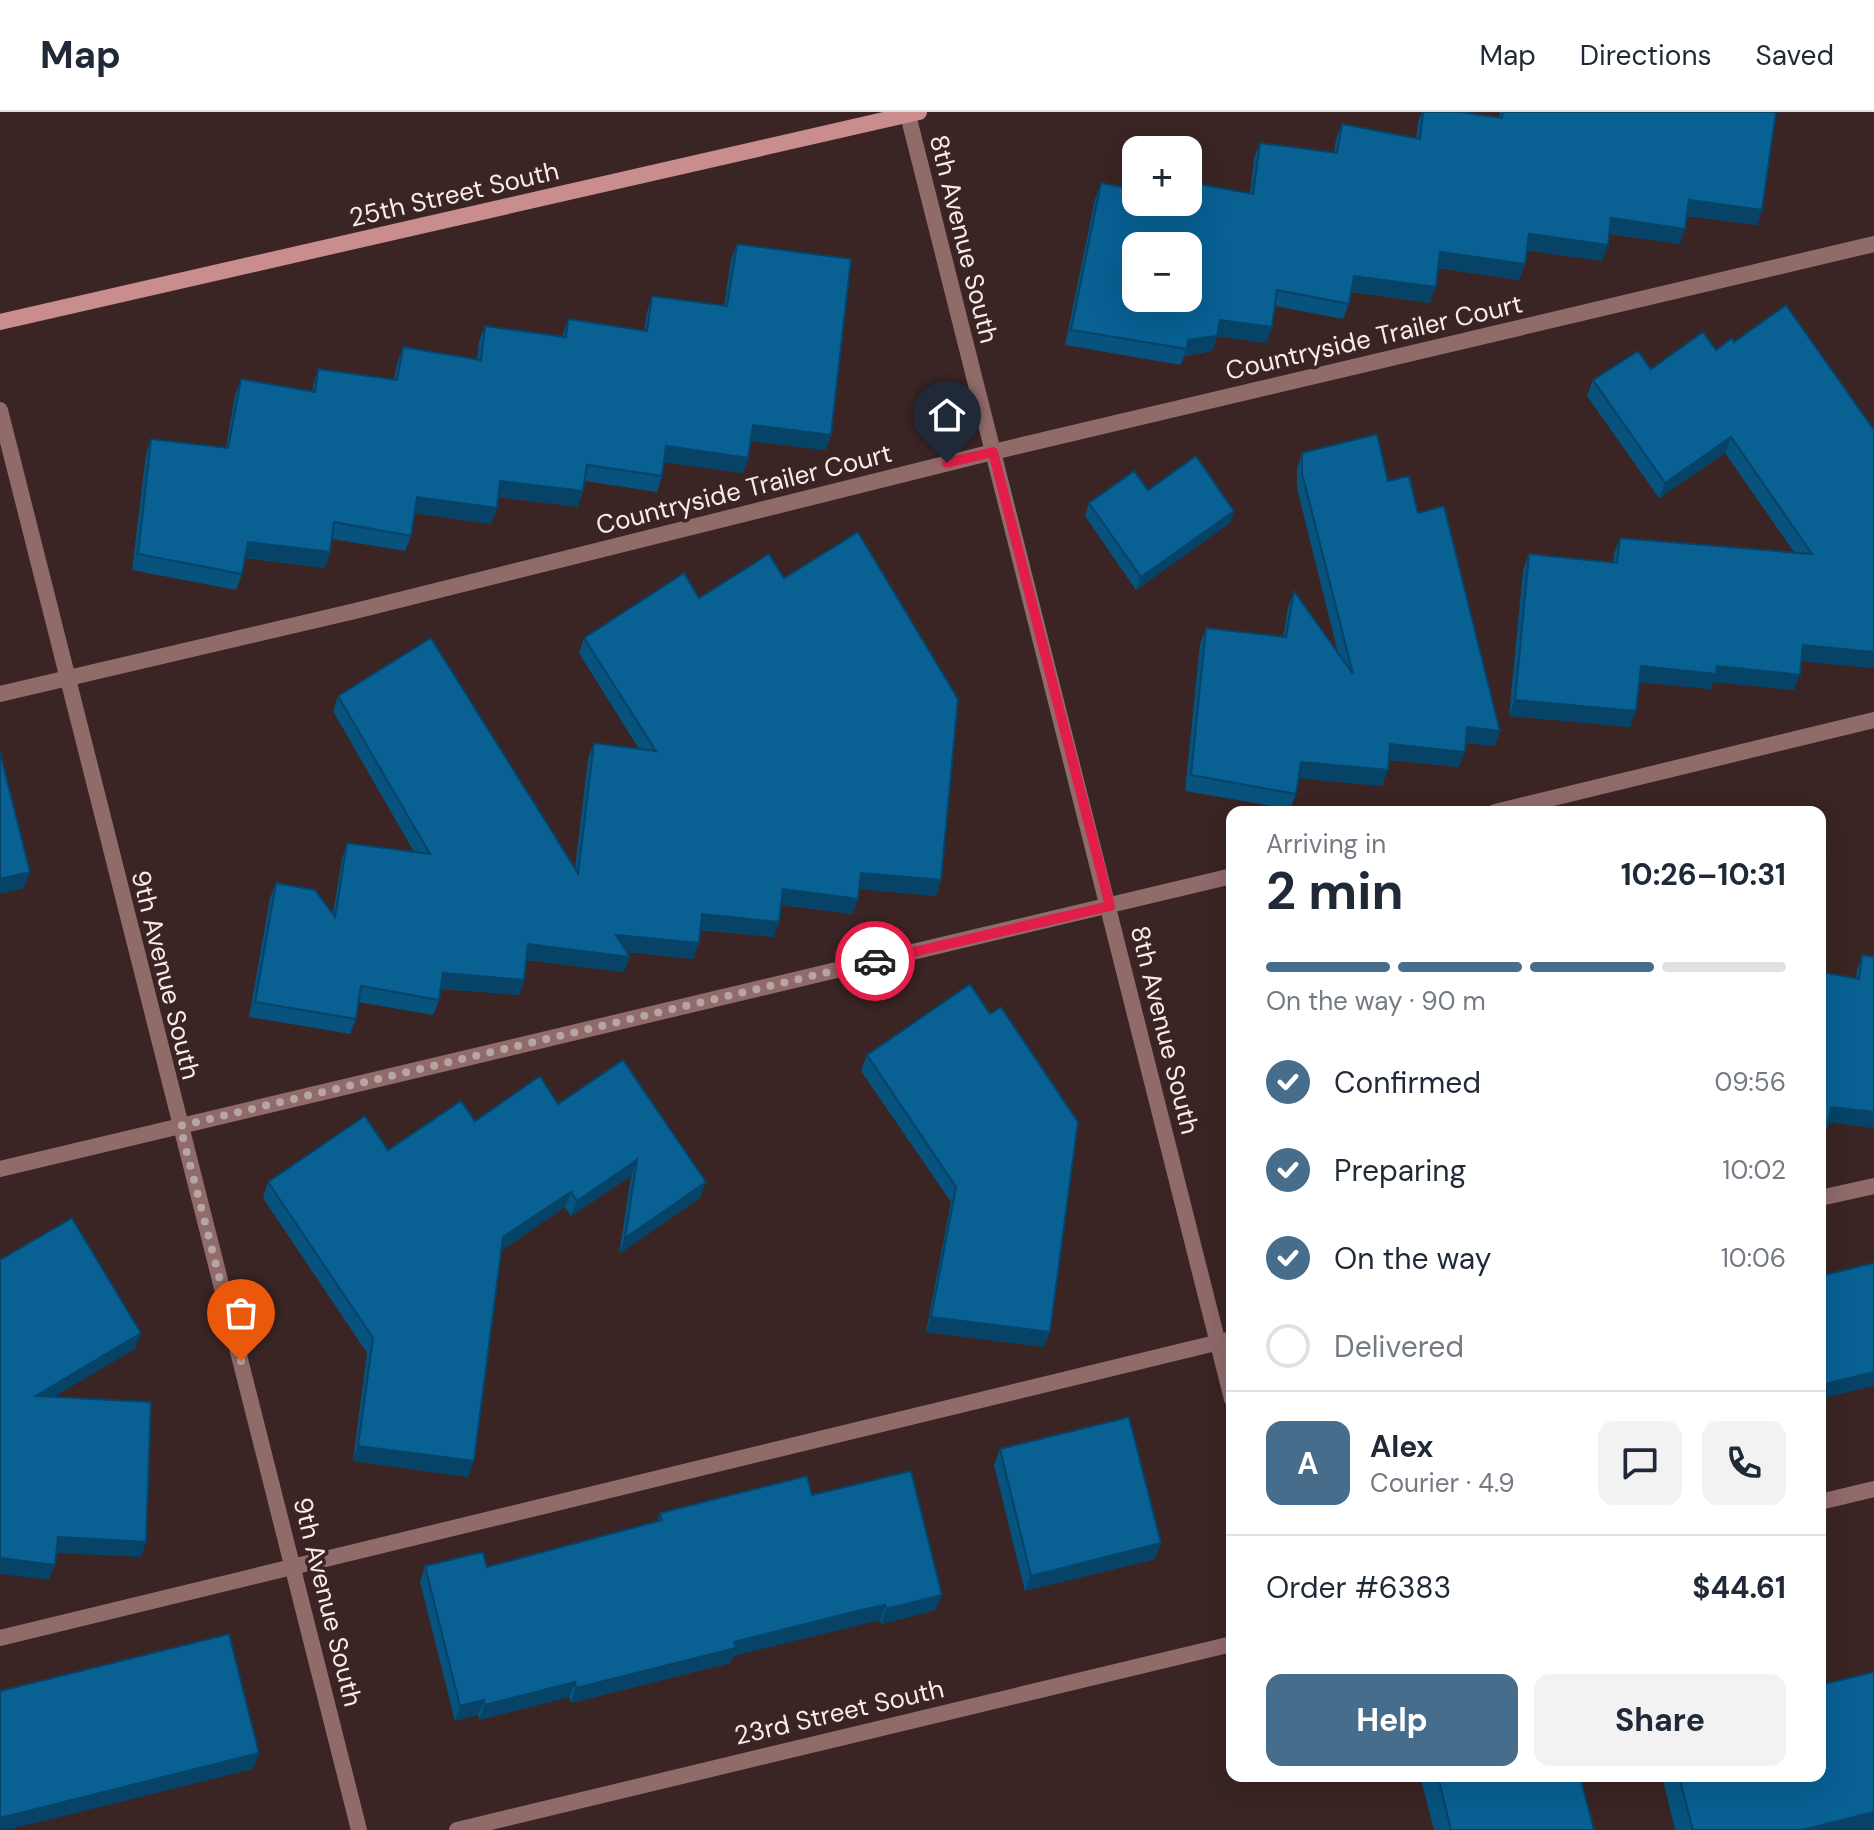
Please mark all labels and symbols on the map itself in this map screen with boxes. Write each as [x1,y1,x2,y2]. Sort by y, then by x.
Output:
street label: 8th Avenue South [922,131,1006,347]
street label: 25th Street South [346,153,562,235]
street label: Countryside Trailer Court [1222,286,1526,388]
pin [913,381,981,463]
street label: Countryside Trailer Court [593,436,895,542]
street label: 9th Avenue South [124,867,208,1083]
courier [835,921,915,1001]
street label: 8th Avenue South [1123,922,1207,1138]
pin [207,1279,275,1361]
street label: 9th Avenue South [286,1494,370,1710]
street label: 23rd Street South [731,1671,947,1753]

